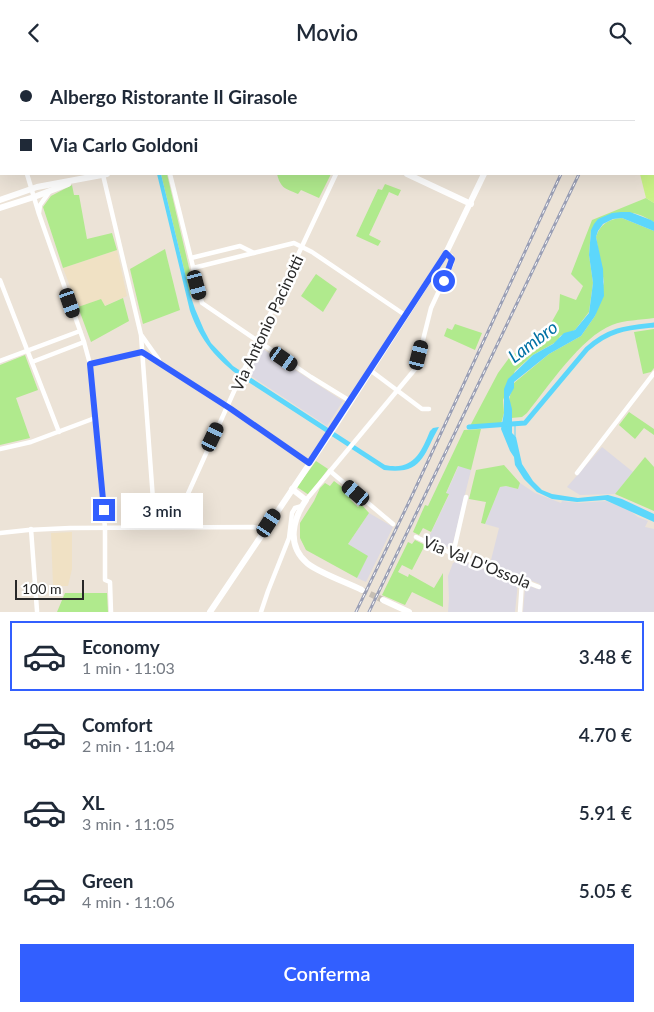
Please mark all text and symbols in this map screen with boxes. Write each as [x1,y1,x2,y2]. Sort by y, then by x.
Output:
icon: back [20,19,48,47]
text: Movio [296,19,358,46]
icon: search [606,19,634,47]
text: Albergo Ristorante Il Girasole [50,85,297,108]
text: Via Carlo Goldoni [50,133,198,156]
street label: Via Antonio Pacinotti [227,252,306,394]
car [185,269,208,301]
route start [433,270,455,292]
car [58,286,81,320]
water label: Lambro [503,315,561,367]
car [408,339,429,371]
car [267,344,300,374]
car [199,420,226,454]
car [339,478,372,508]
callout: 3 min [122,493,204,527]
route end [93,499,115,521]
text: 3 min [142,501,182,520]
car [254,506,283,540]
street label: Via Val D'Ossola [421,531,534,592]
scale bar [15,577,84,600]
text: 100 m [22,580,61,597]
icon: car [22,634,67,679]
text: Economy [82,635,160,658]
text: 3.48 € [579,645,632,668]
text: 1 min · 11:03 [82,658,175,677]
icon: car [22,712,67,757]
text: Comfort [82,713,153,736]
text: 4.70 € [579,723,632,746]
text: 2 min · 11:04 [82,736,175,755]
icon: car [22,790,67,835]
text: XL [82,791,105,814]
text: 5.91 € [579,801,632,824]
text: 3 min · 11:05 [82,814,175,833]
icon: car [22,868,67,913]
text: Green [82,869,133,892]
text: 5.05 € [579,879,632,902]
text: 4 min · 11:06 [82,892,175,911]
button: Conferma [20,944,634,1002]

